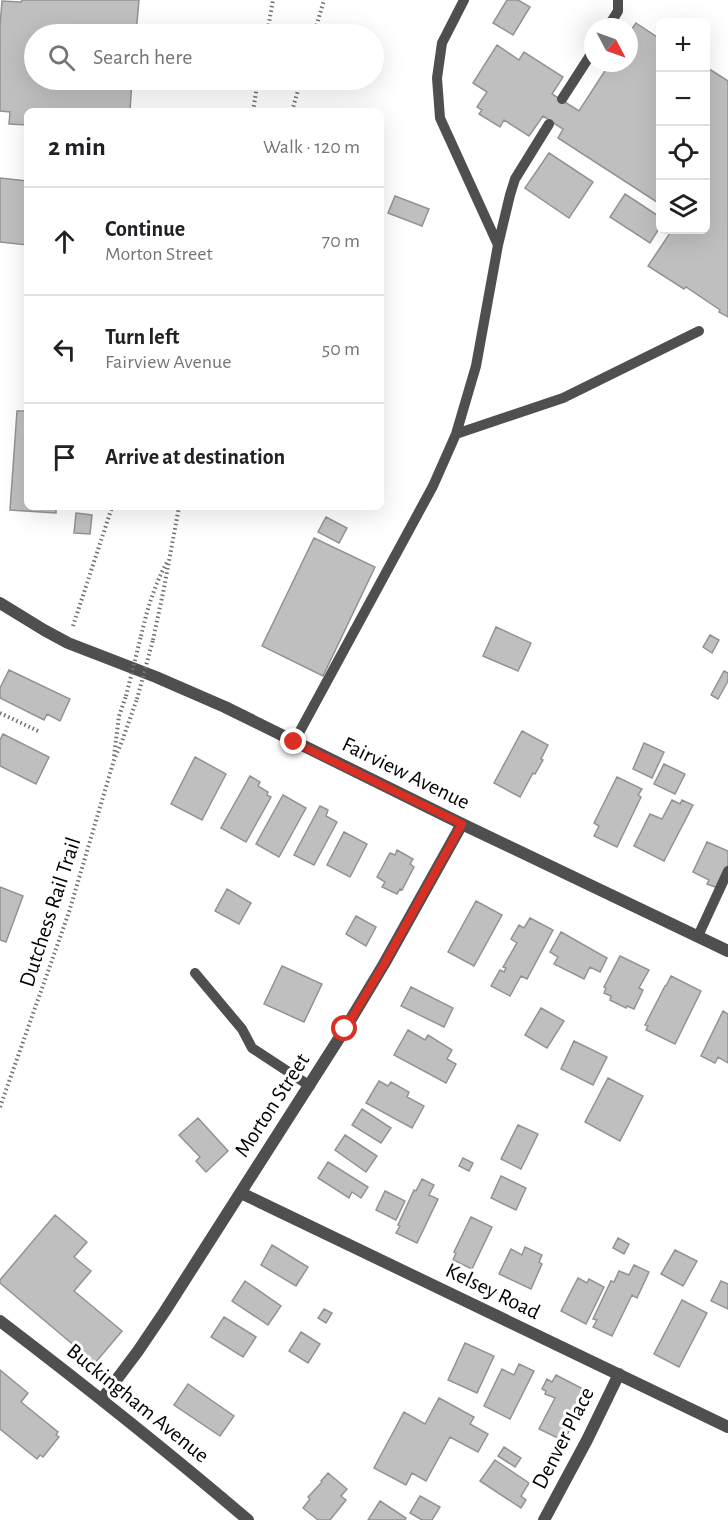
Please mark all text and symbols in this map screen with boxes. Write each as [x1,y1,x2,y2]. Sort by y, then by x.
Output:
north arrow [584,18,638,72]
map controls [656,18,710,234]
button: + [656,18,710,72]
search box [24,24,384,90]
icon: search [45,41,78,74]
text: Search here [93,46,192,68]
button: − [656,72,710,126]
button: locate [656,126,710,180]
text: 2 min [48,134,106,160]
text: Walk · 120 m [263,137,360,157]
button: layers [656,180,710,234]
text: Continue [105,218,185,240]
icon: ahead [48,225,81,258]
text: 70 m [322,231,360,251]
text: Morton Street [105,244,213,264]
text: Turn left [105,326,179,348]
icon: left [48,333,81,366]
text: 50 m [322,339,360,359]
text: Fairview Avenue [105,352,231,372]
icon: arrive [48,441,81,474]
text: Arrive at destination [105,446,285,468]
route end [280,728,306,754]
street label: Fairview Avenue [339,733,473,813]
street label: Dutchess Rail Trail [15,835,85,989]
route start [331,1015,357,1041]
street label: Morton Street [230,1049,314,1161]
street label: Kelsey Road [442,1259,544,1323]
street label: Buckingham Avenue [63,1339,213,1467]
street label: Denver Place [528,1384,598,1492]

